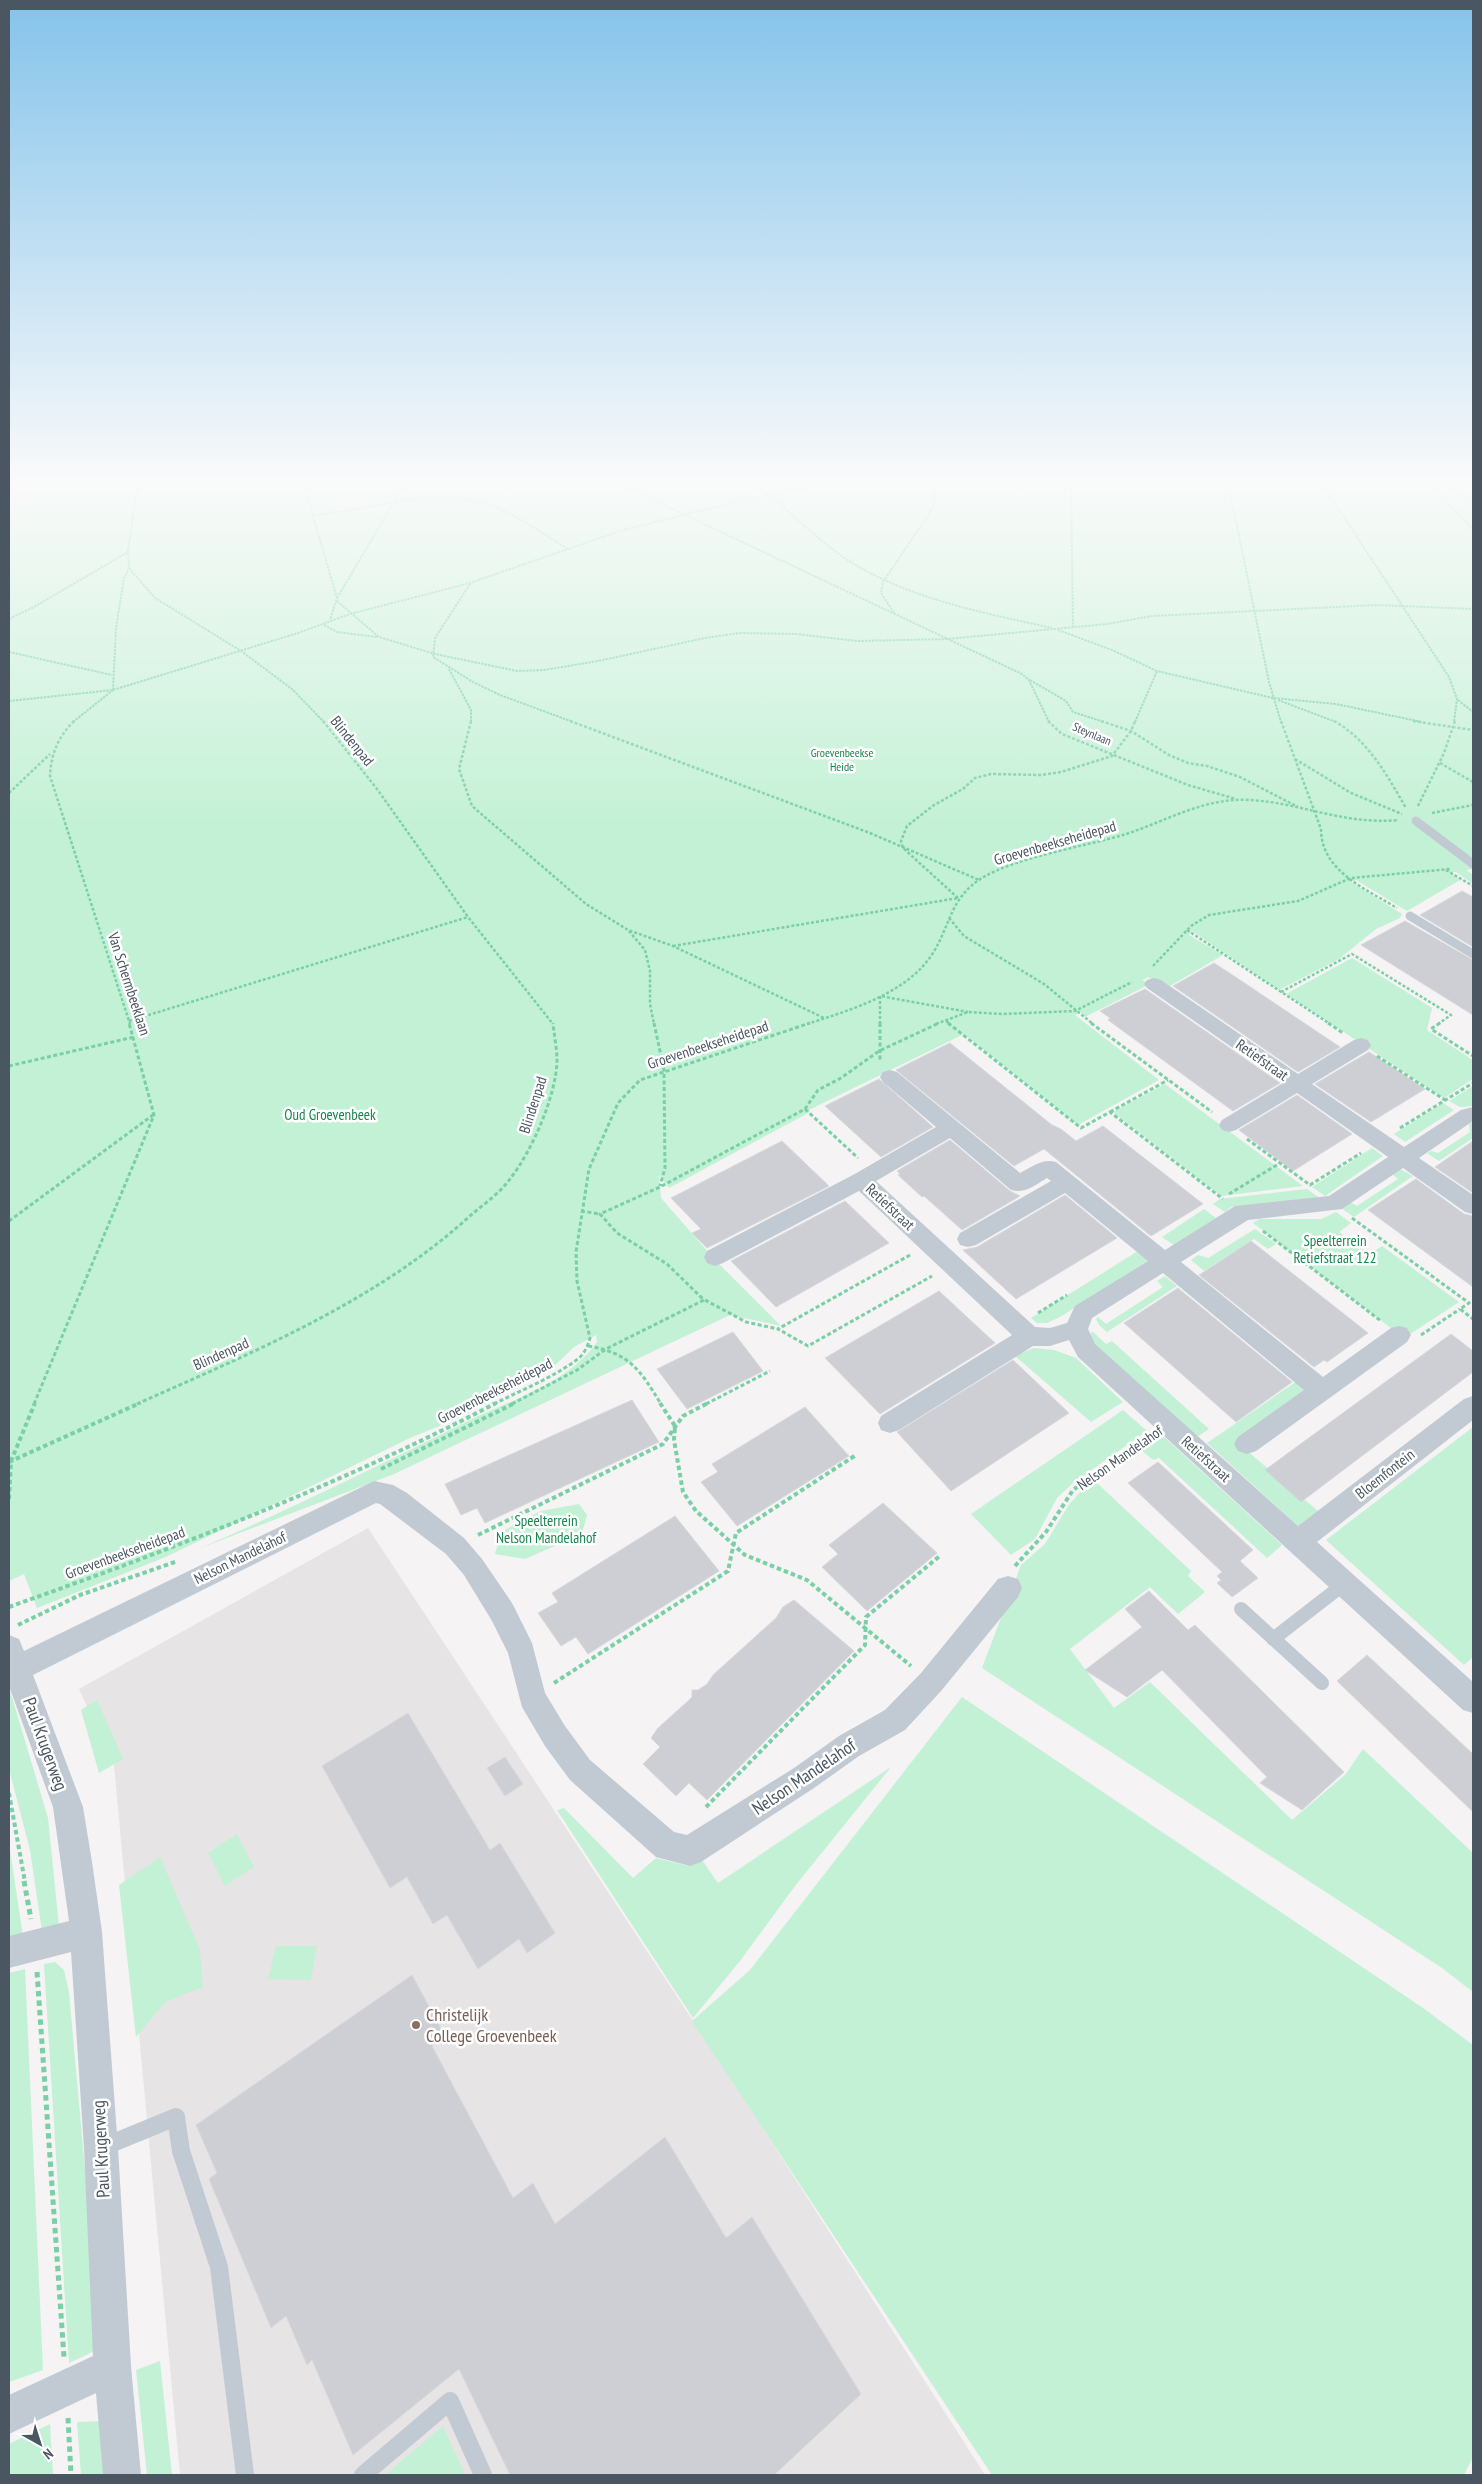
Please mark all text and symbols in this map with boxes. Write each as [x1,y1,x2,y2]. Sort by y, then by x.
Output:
street label: Blindenpad [327,712,378,769]
street label: Steynlaan [1071,719,1114,748]
park label: Groevenbeekse Heide [811,745,873,774]
street label: Groevenbeekseheidepad [992,816,1118,869]
street label: Van Schermbeeklaan [104,929,155,1038]
street label: Groevenbeekseheidepad [645,1016,771,1073]
street label: Retiefstraat [1232,1035,1292,1084]
street label: Blindenpad [514,1074,551,1136]
park label: Oud Groevenbeek [284,1105,376,1124]
street label: Retiefstraat [862,1179,919,1234]
park label: Speelterrein Retiefstraat 122 [1293,1231,1377,1267]
street label: Blindenpad [190,1333,251,1374]
street label: Groevenbeekseheidepad [434,1353,555,1428]
street label: Nelson Mandelahof [1073,1420,1167,1494]
street label: Retiefstraat [1178,1432,1235,1486]
street label: Bloemfontein [1351,1445,1418,1503]
park label: Speelterrein Nelson Mandelahof [496,1511,597,1547]
street label: Groevenbeekseheidepad [62,1522,187,1583]
street label: Nelson Mandelahof [191,1527,290,1588]
street label: Paul Krugerweg [18,1694,73,1794]
street label: Nelson Mandelahof [747,1733,861,1820]
place label: Christelijk College Groevenbeek [426,2003,557,2047]
marker: Christelijk College Groevenbeek [410,2019,422,2031]
street label: Paul Krugerweg [86,2100,115,2198]
north arrow [15,2419,65,2469]
text: N [40,2445,57,2463]

